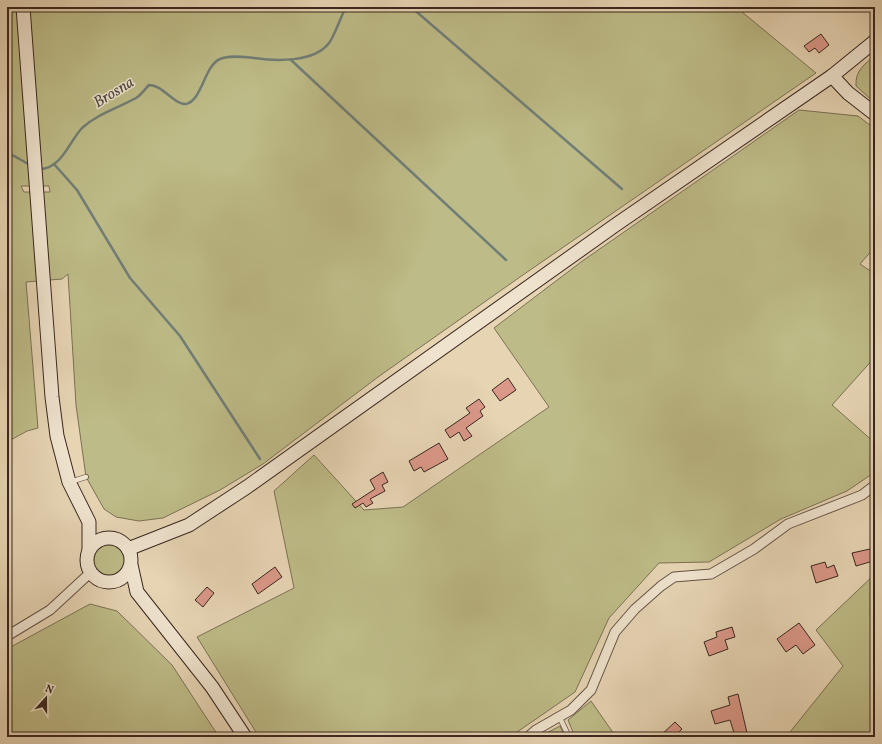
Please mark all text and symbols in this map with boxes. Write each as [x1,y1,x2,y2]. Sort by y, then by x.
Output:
water label: Brosna [89,72,139,114]
north arrow [26,678,66,718]
text: N [43,682,55,698]

